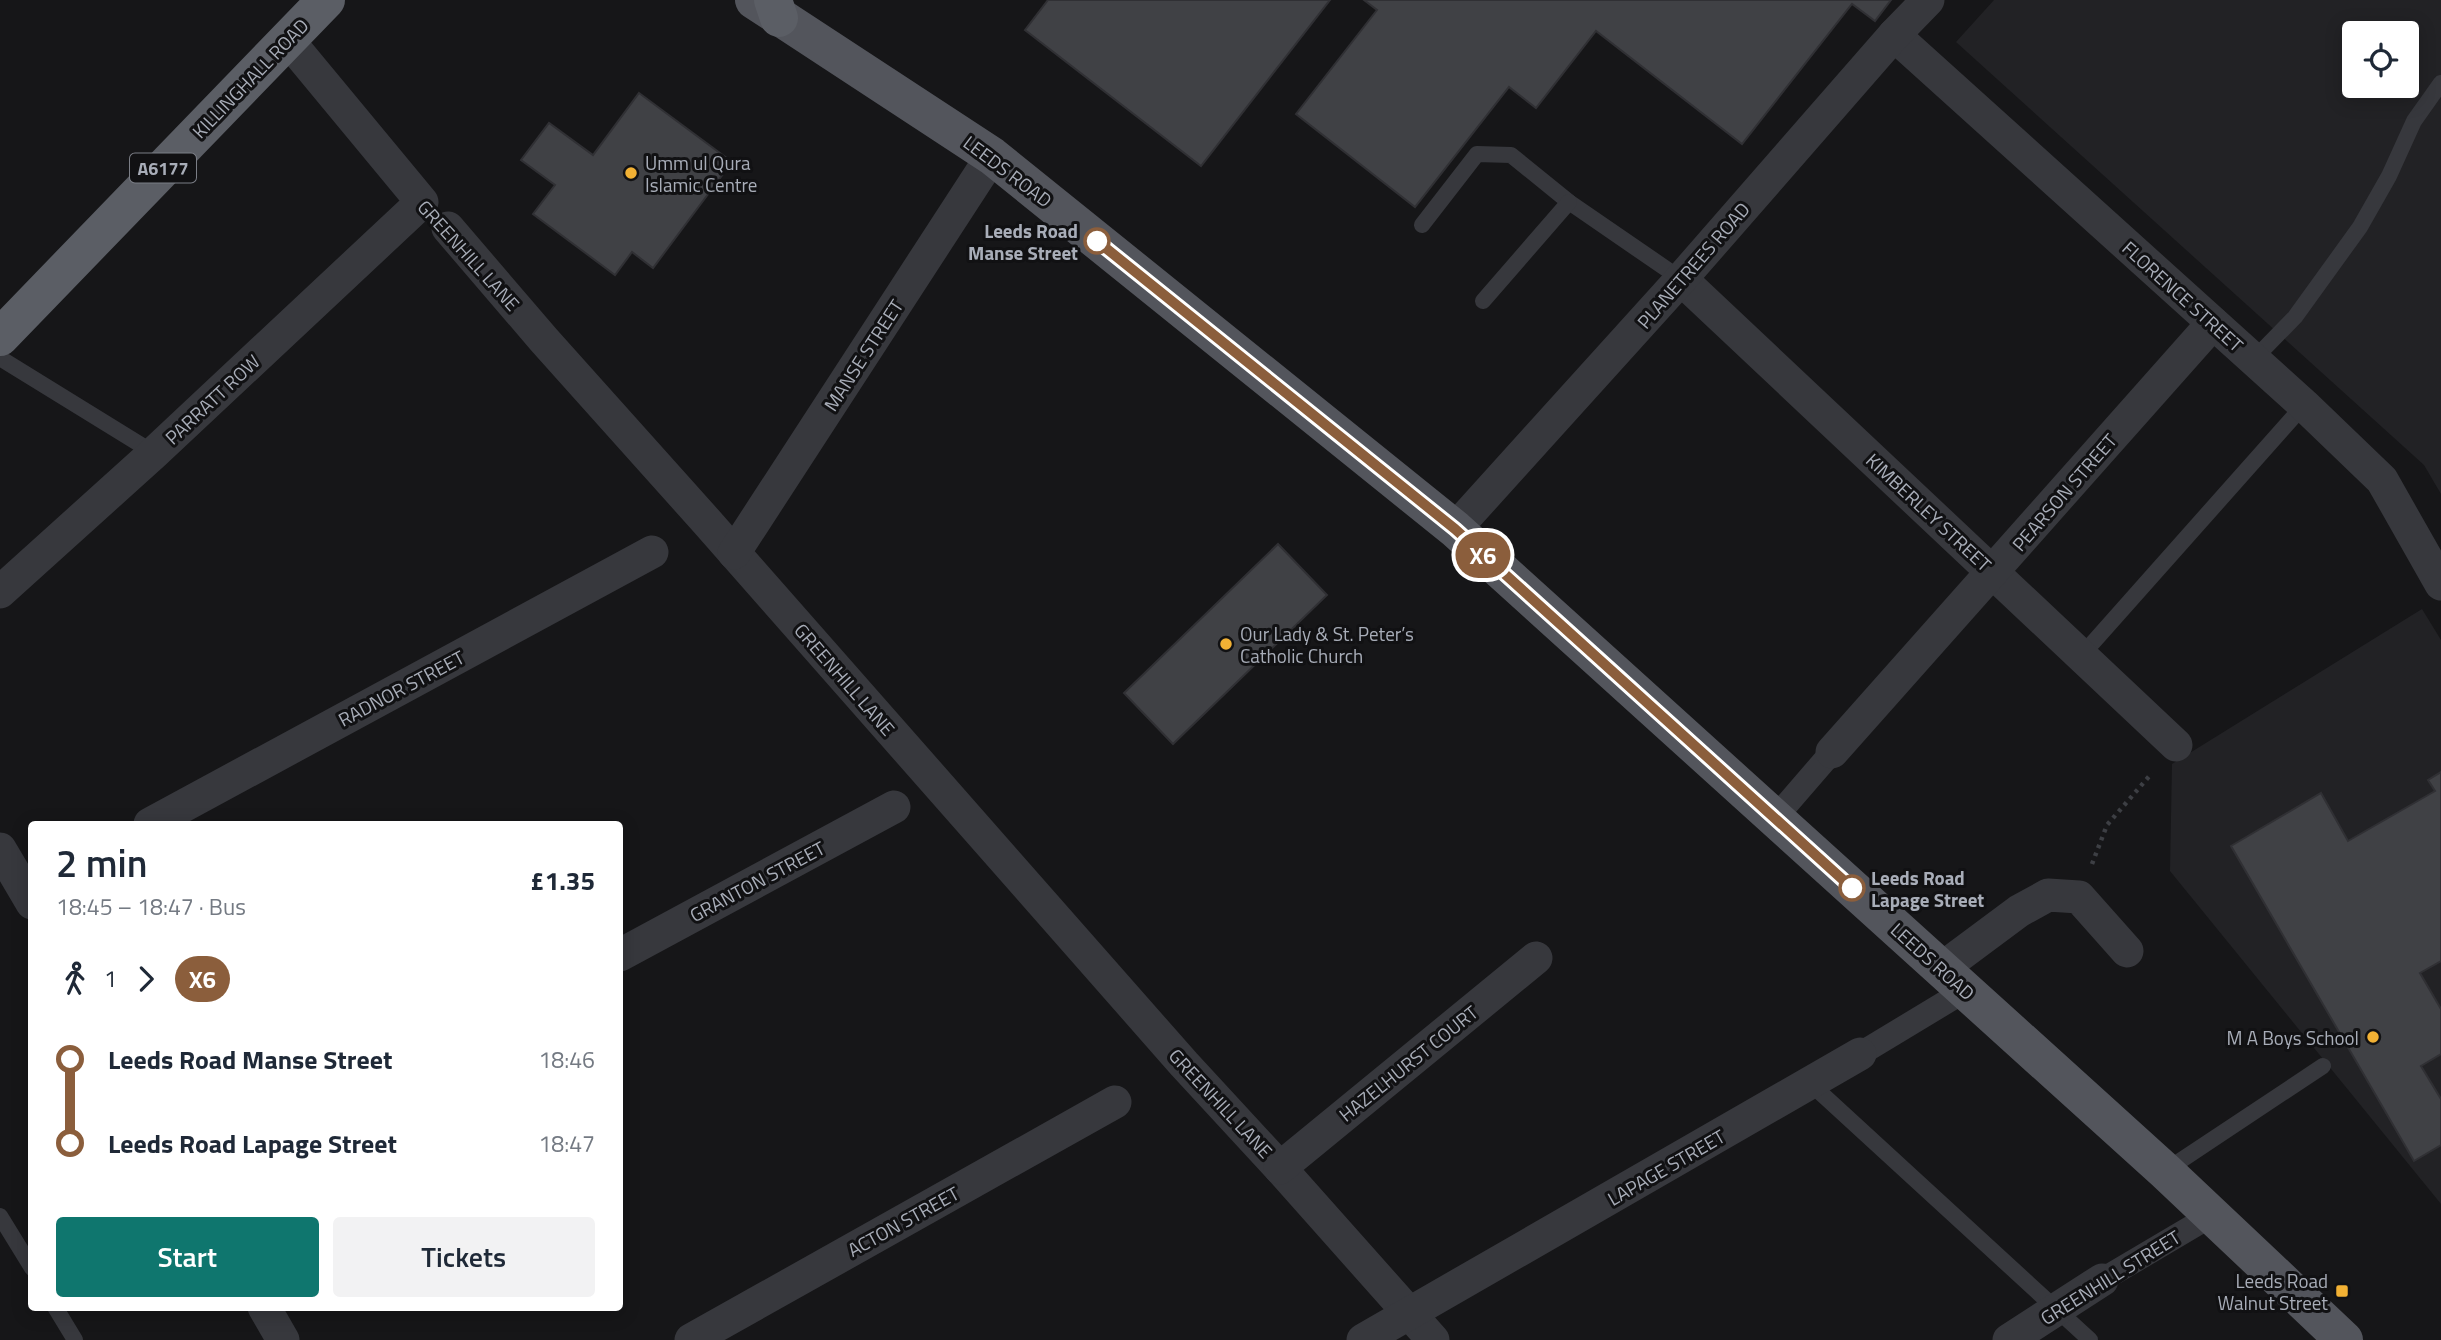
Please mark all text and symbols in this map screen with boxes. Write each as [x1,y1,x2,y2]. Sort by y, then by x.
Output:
street label: KILLINGHALL ROAD [185,11,315,145]
map controls [2342,21,2419,98]
button: locate [2342,21,2419,98]
street label: LEEDS ROAD [958,128,1058,214]
place label: Umm ul Qura Islamic Centre [645,148,757,199]
road number: A6177 [130,154,196,182]
marker: Umm ul Qura Islamic Centre [623,165,639,181]
street label: GREENHILL LANE [411,193,527,317]
street label: PLANETREES ROAD [1630,195,1756,335]
place label: Leeds Road Manse Street [968,216,1078,267]
marker: Leeds Road Manse Street [1084,228,1110,254]
street label: FLORENCE STREET [2116,234,2250,358]
street label: MANSE STREET [816,293,910,417]
street label: PARRATT ROW [158,347,266,451]
street label: PEARSON STREET [2005,427,2123,557]
street label: KIMBERLEY STREET [1860,446,1998,578]
line badge: X6 [1452,532,1514,578]
text: X6 [1469,537,1497,573]
street label: GREENHILL LANE [788,616,902,742]
place label: Our Lady & St. Peter’s Catholic Church [1240,619,1414,670]
marker: Our Lady & St. Peter’s Catholic Church [1218,636,1234,652]
street label: RADNOR STREET [333,642,469,734]
street label: GRANTON STREET [684,833,830,929]
text: 2 min [56,834,147,892]
text: £1.35 [530,861,595,900]
place label: Leeds Road Lapage Street [1871,863,1984,914]
marker: Leeds Road Lapage Street [1839,875,1865,901]
text: 18:45 – 18:47 · Bus [56,889,246,924]
street label: LEEDS ROAD [1884,915,1982,1007]
icon: walk [56,960,94,998]
icon: forward [127,960,165,998]
text: 1 [104,961,117,996]
text: X6 [189,961,216,997]
street label: HAZELHURST COURT [1332,998,1484,1128]
place label: M A Boys School [2227,1023,2359,1052]
marker: M A Boys School [2365,1029,2381,1045]
text: Leeds Road Manse Street [108,1040,392,1079]
text: 18:46 [538,1042,595,1077]
street label: GREENHILL LANE [1162,1042,1280,1164]
street label: LAPAGE STREET [1602,1122,1730,1212]
text: Leeds Road Lapage Street [108,1124,397,1163]
text: 18:47 [538,1126,595,1161]
street label: ACTON STREET [842,1178,964,1264]
button: Start [56,1217,319,1297]
button: Tickets [333,1217,595,1297]
street label: GREENHILL STREET [2034,1222,2186,1332]
place label: Leeds Road Walnut Street [2217,1266,2328,1317]
marker: Leeds Road Walnut Street [2334,1283,2350,1299]

